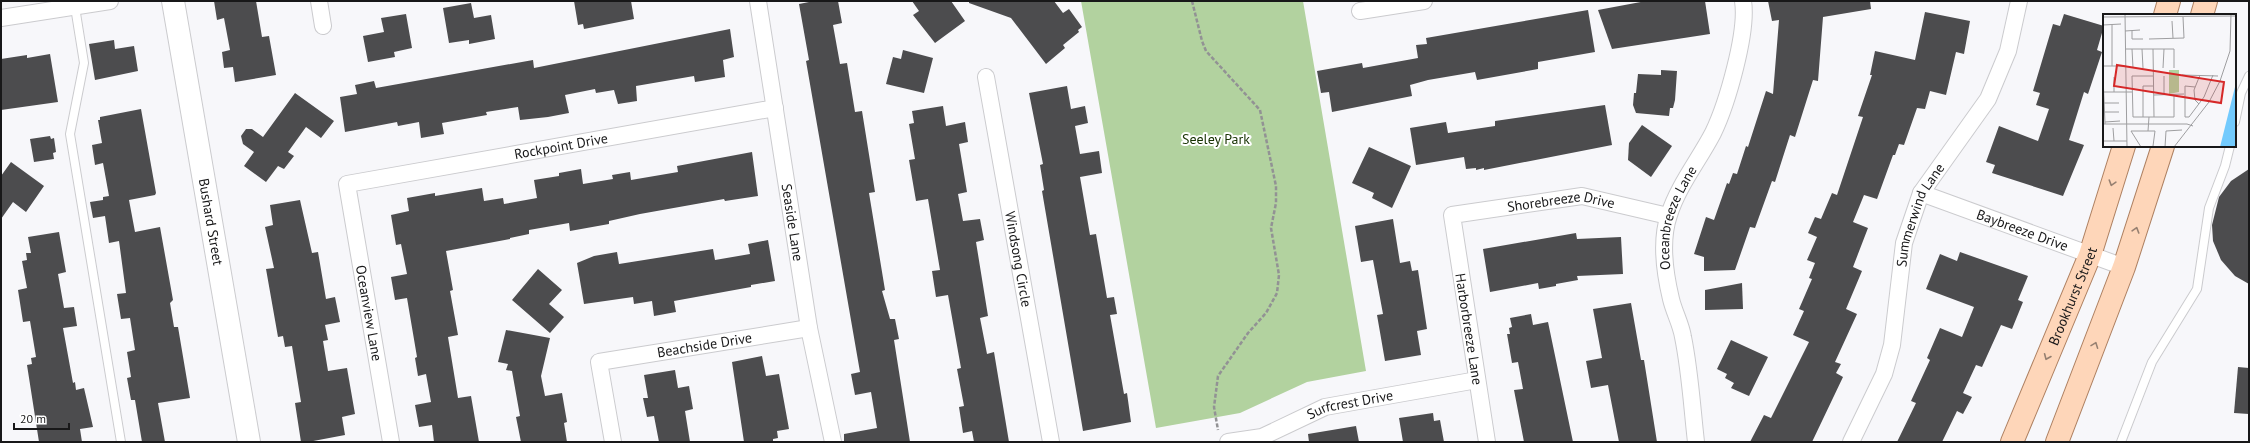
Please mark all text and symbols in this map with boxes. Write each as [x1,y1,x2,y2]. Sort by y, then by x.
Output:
inset map [2103,14,2236,147]
street label: Rockpoint Drive [513,129,609,163]
park label: Seeley Park [1182,130,1250,148]
street label: Summerwind Lane [1892,160,1948,268]
street label: Oceanbreeze Lane [1655,162,1701,271]
street label: Bushard Street [195,177,227,267]
one-way arrow [2109,180,2117,187]
street label: Seaside Lane [778,182,807,262]
street label: Shorebreeze Drive [1506,187,1617,216]
street label: Baybreeze Drive [1974,205,2071,255]
street label: Windsong Circle [1001,210,1036,308]
one-way arrow [2131,226,2140,233]
street label: Brookhurst Street [2044,245,2101,348]
street label: Oceanview Lane [352,264,386,362]
street label: Harborbreeze Lane [1451,272,1487,386]
street label: Beachside Drive [656,328,753,361]
one-way arrow [2091,341,2099,348]
one-way arrow [2044,354,2052,361]
street label: Surfcrest Drive [1304,386,1394,423]
scale bar [14,405,69,431]
text: 20 m [20,411,46,426]

